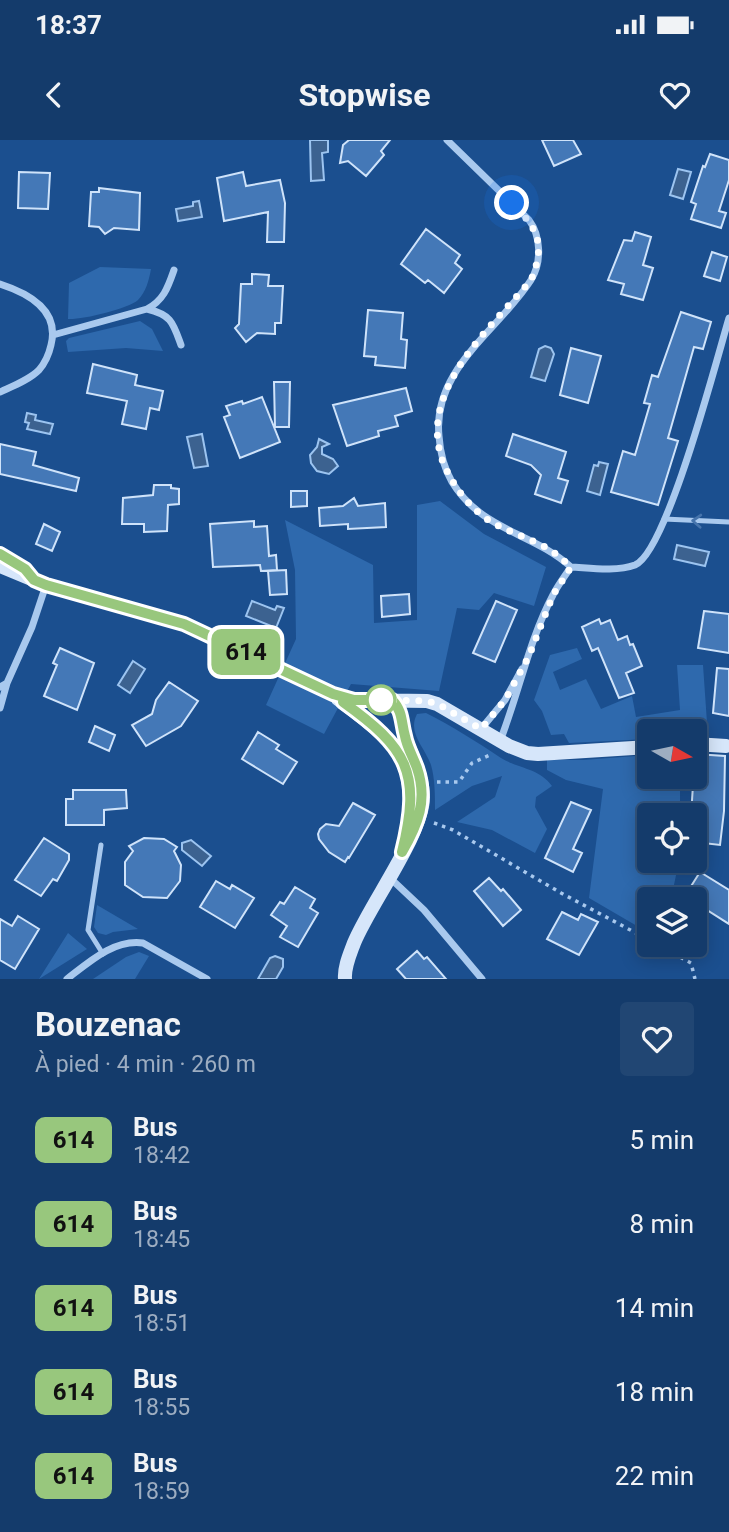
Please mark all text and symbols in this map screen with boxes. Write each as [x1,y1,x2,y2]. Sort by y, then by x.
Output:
text: 18:37 [35,10,102,40]
icon: back [35,76,73,114]
text: Stopwise [299,76,430,114]
icon: heart [656,76,694,114]
your location [494,185,529,220]
one-way arrow [691,513,702,528]
line badge: 614 [206,629,286,675]
text: 614 [225,638,267,666]
unlabelled marker [366,685,396,715]
north arrow [637,719,707,789]
map controls [637,719,707,957]
button: locate [637,803,707,873]
button: layers [637,887,707,957]
button: heart [620,1002,694,1076]
text: Bouzenac [35,1005,181,1044]
text: À pied · 4 min · 260 m [35,1051,256,1078]
text: Bus [133,1112,178,1142]
text: 5 min [629,1125,694,1155]
text: 614 [53,1126,94,1154]
text: 18:42 [133,1142,190,1169]
text: Bus [133,1196,178,1226]
text: 8 min [629,1209,694,1239]
text: 614 [53,1210,94,1238]
text: 18:45 [133,1226,190,1253]
text: Bus [133,1280,178,1310]
text: 14 min [615,1293,694,1323]
text: 614 [53,1294,94,1322]
text: 18:51 [133,1310,190,1337]
text: Bus [133,1364,178,1394]
text: 18 min [615,1377,694,1407]
text: 614 [53,1378,94,1406]
text: 18:55 [133,1394,190,1421]
text: Bus [133,1448,178,1478]
text: 22 min [615,1461,694,1491]
text: 614 [53,1462,94,1490]
text: 18:59 [133,1478,190,1505]

